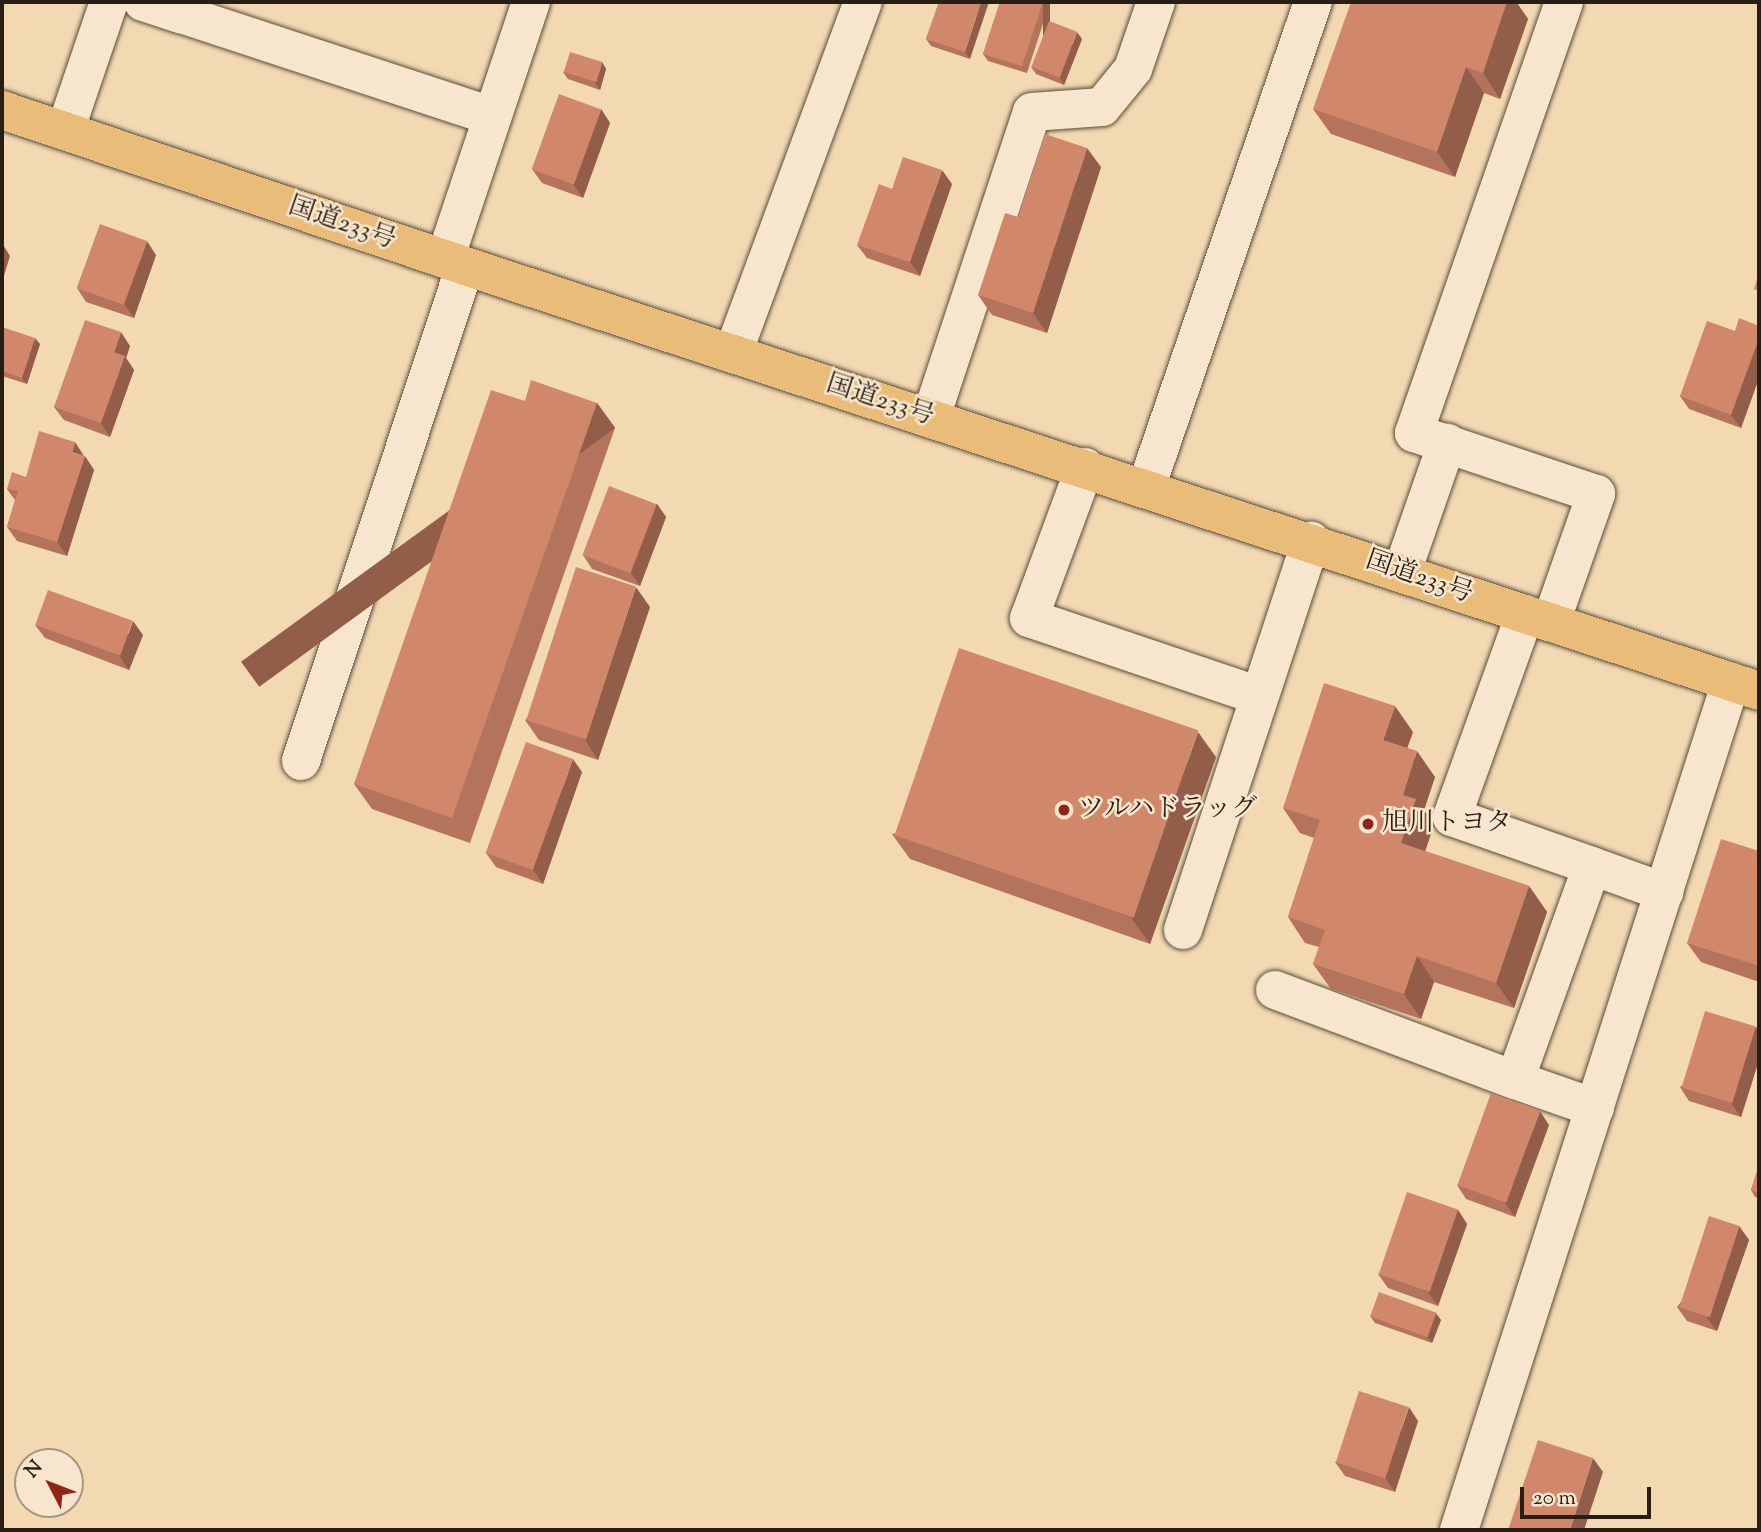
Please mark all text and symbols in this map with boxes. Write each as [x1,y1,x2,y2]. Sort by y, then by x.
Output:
street label: 国道233号 [284,191,400,257]
street label: 国道233号 [822,369,938,433]
street label: 国道233号 [1361,545,1477,611]
place label: ツルハドラッグ [1078,794,1260,826]
marker: ツルハドラッグ [1056,802,1072,818]
place label: 旭川トヨタ [1382,808,1512,840]
marker: 旭川トヨタ [1360,816,1376,832]
north arrow [14,1448,84,1518]
text: N [19,1455,50,1485]
scale bar [1523,1472,1654,1516]
text: 20 m [1533,1484,1576,1514]

